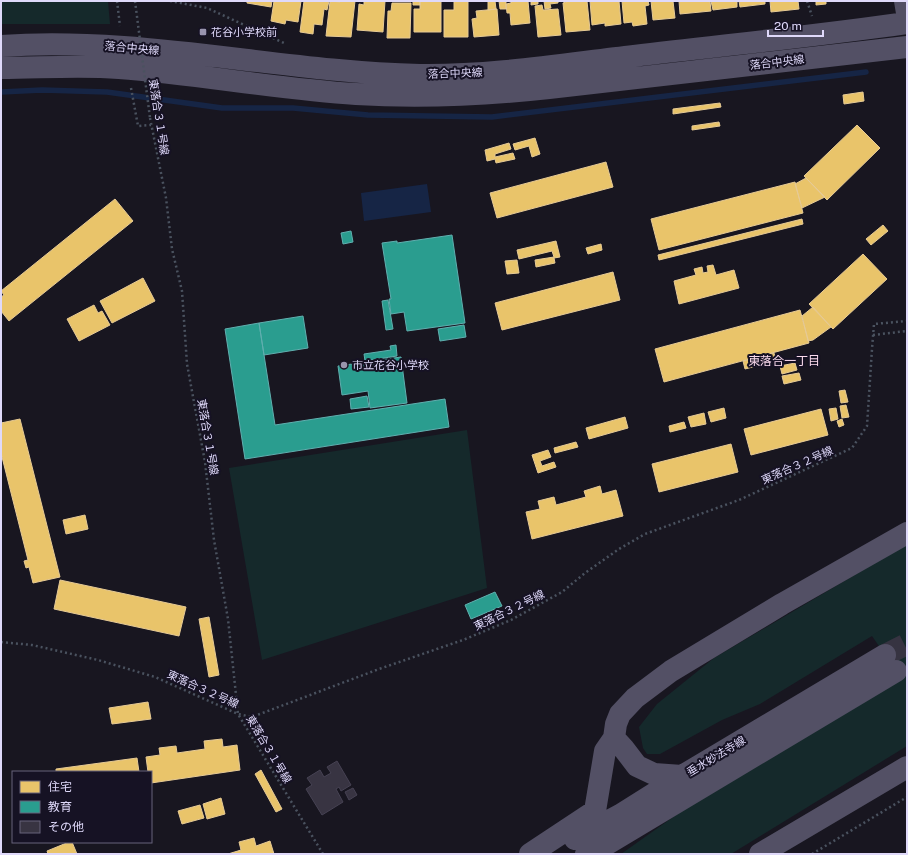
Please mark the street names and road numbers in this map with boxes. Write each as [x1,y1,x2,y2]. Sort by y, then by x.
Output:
street label: 落合中央線 [104,40,160,56]
street label: 落合中央線 [749,53,805,71]
street label: 落合中央線 [427,66,483,80]
street label: 東落合３１号線 [147,78,171,156]
street label: 東落合３１号線 [195,398,221,476]
street label: 東落合３２号線 [759,444,835,486]
street label: 東落合３２号線 [472,588,546,632]
street label: 東落合３２号線 [165,668,241,710]
street label: 東落合３１号線 [244,713,294,785]
street label: 垂水妙法寺線 [685,734,747,778]

